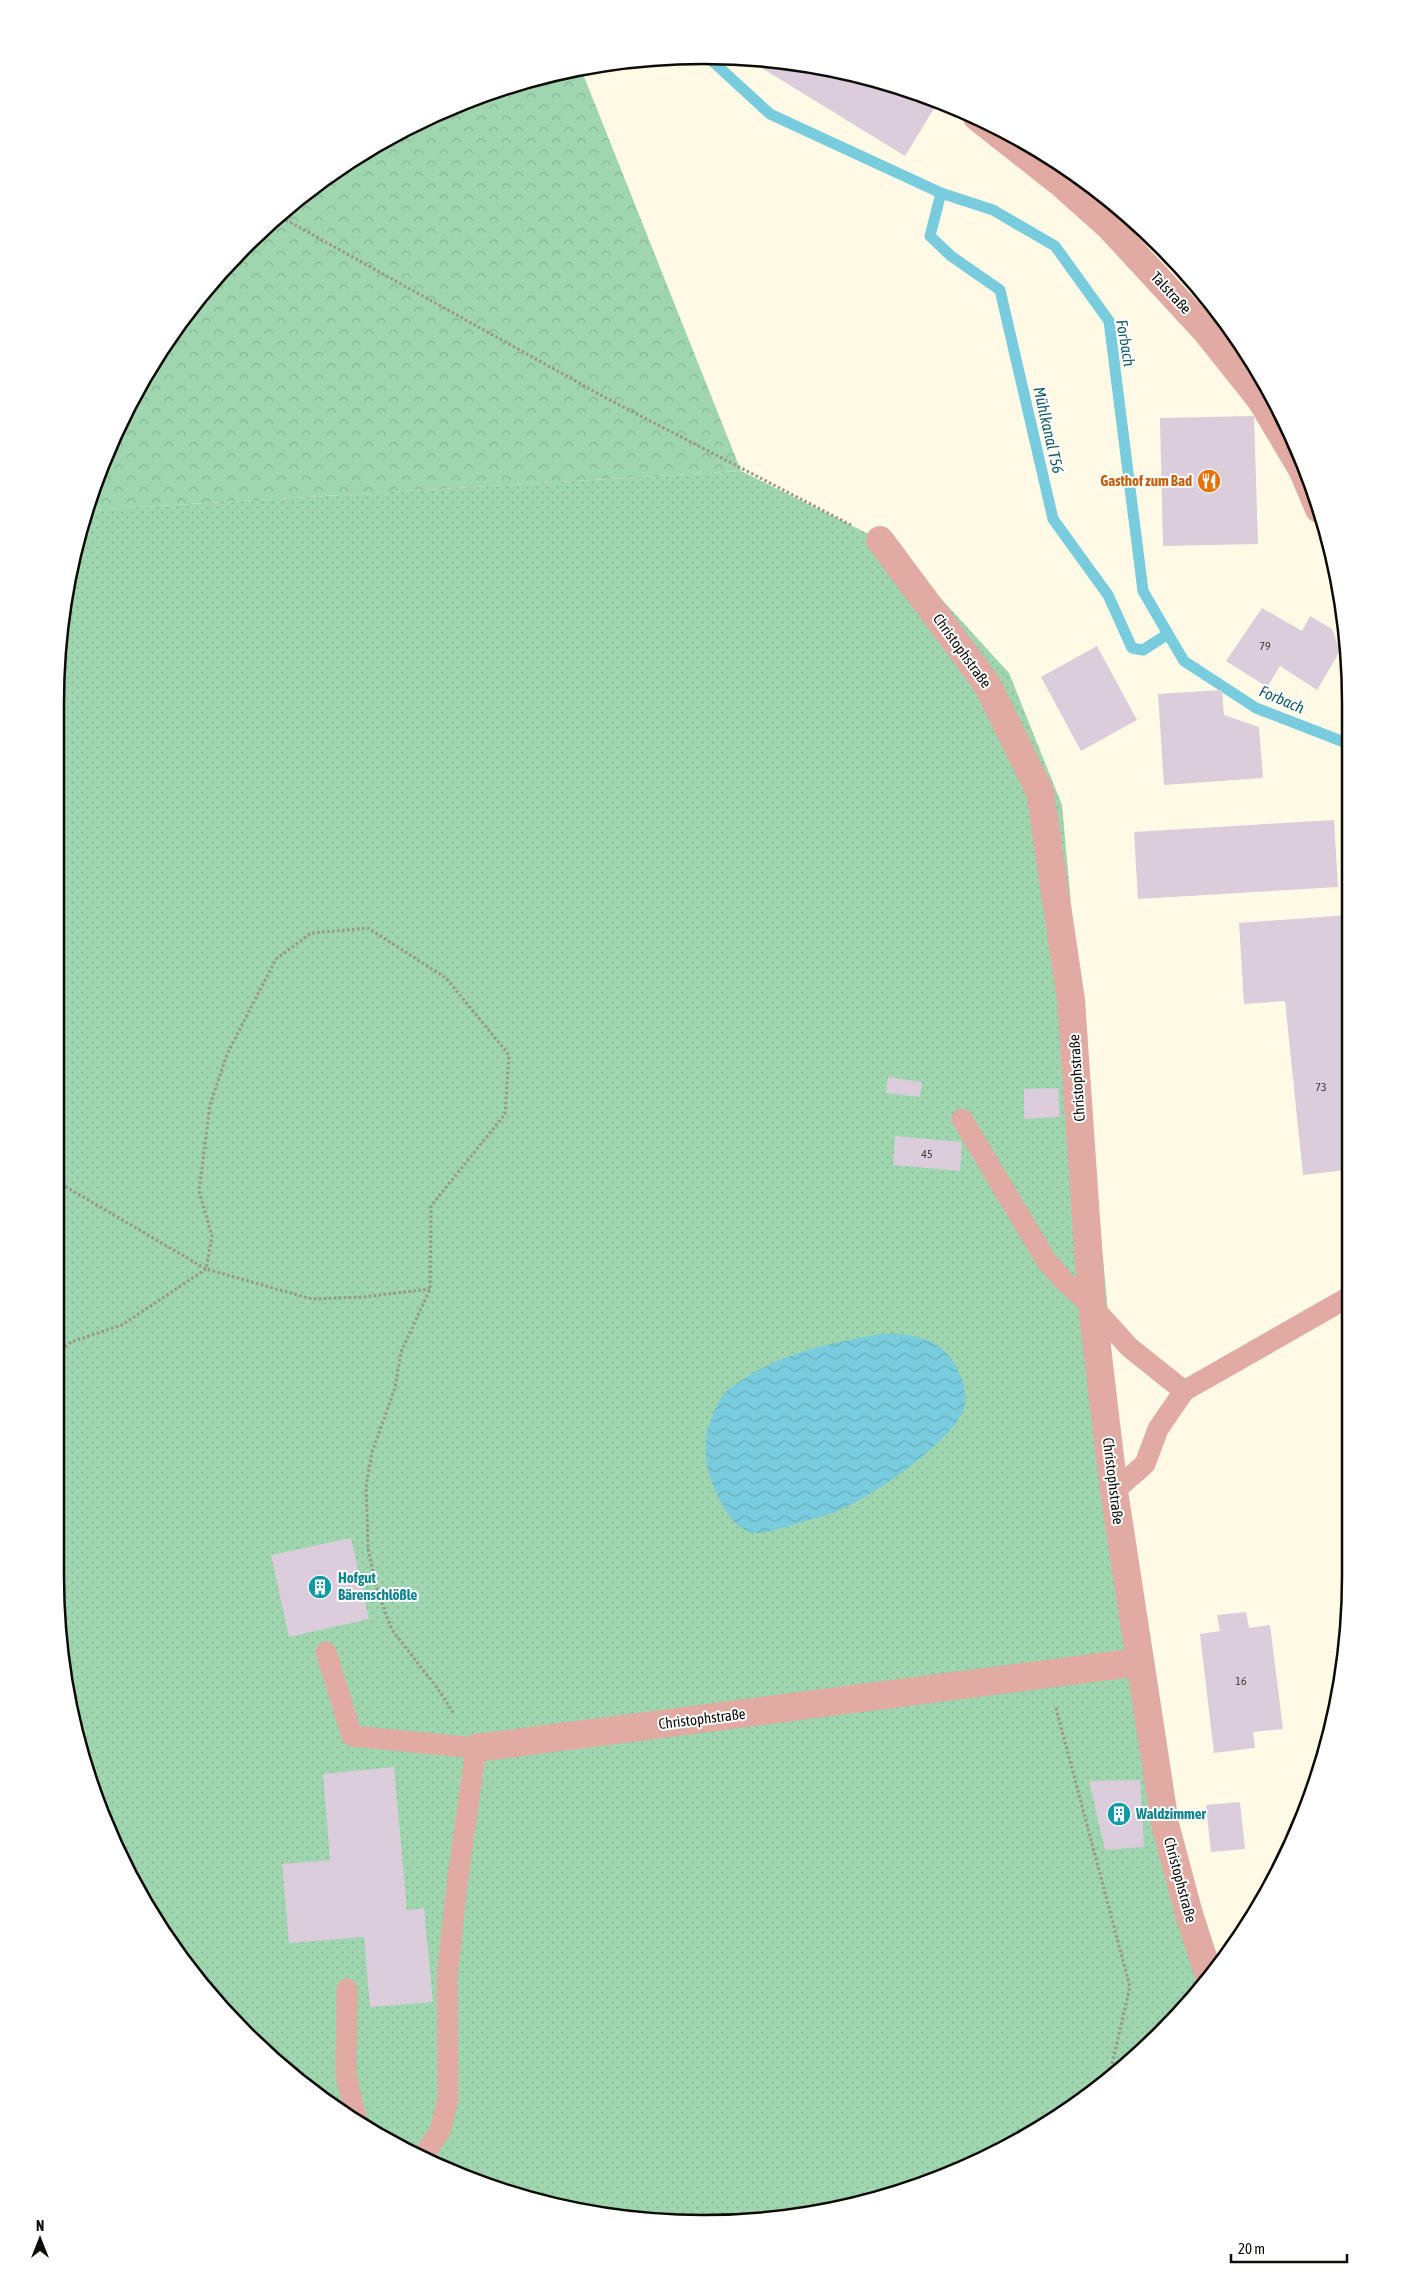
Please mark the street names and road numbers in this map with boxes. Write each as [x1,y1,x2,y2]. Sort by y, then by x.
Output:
street label: Talstraße [1148,268,1195,317]
street label: Christophstraße [930,610,995,691]
street label: Christophstraße [1065,1034,1088,1122]
street label: Christophstraße [1100,1437,1127,1526]
street label: Christophstraße [658,1705,747,1732]
street label: Christophstraße [1161,1835,1200,1924]

